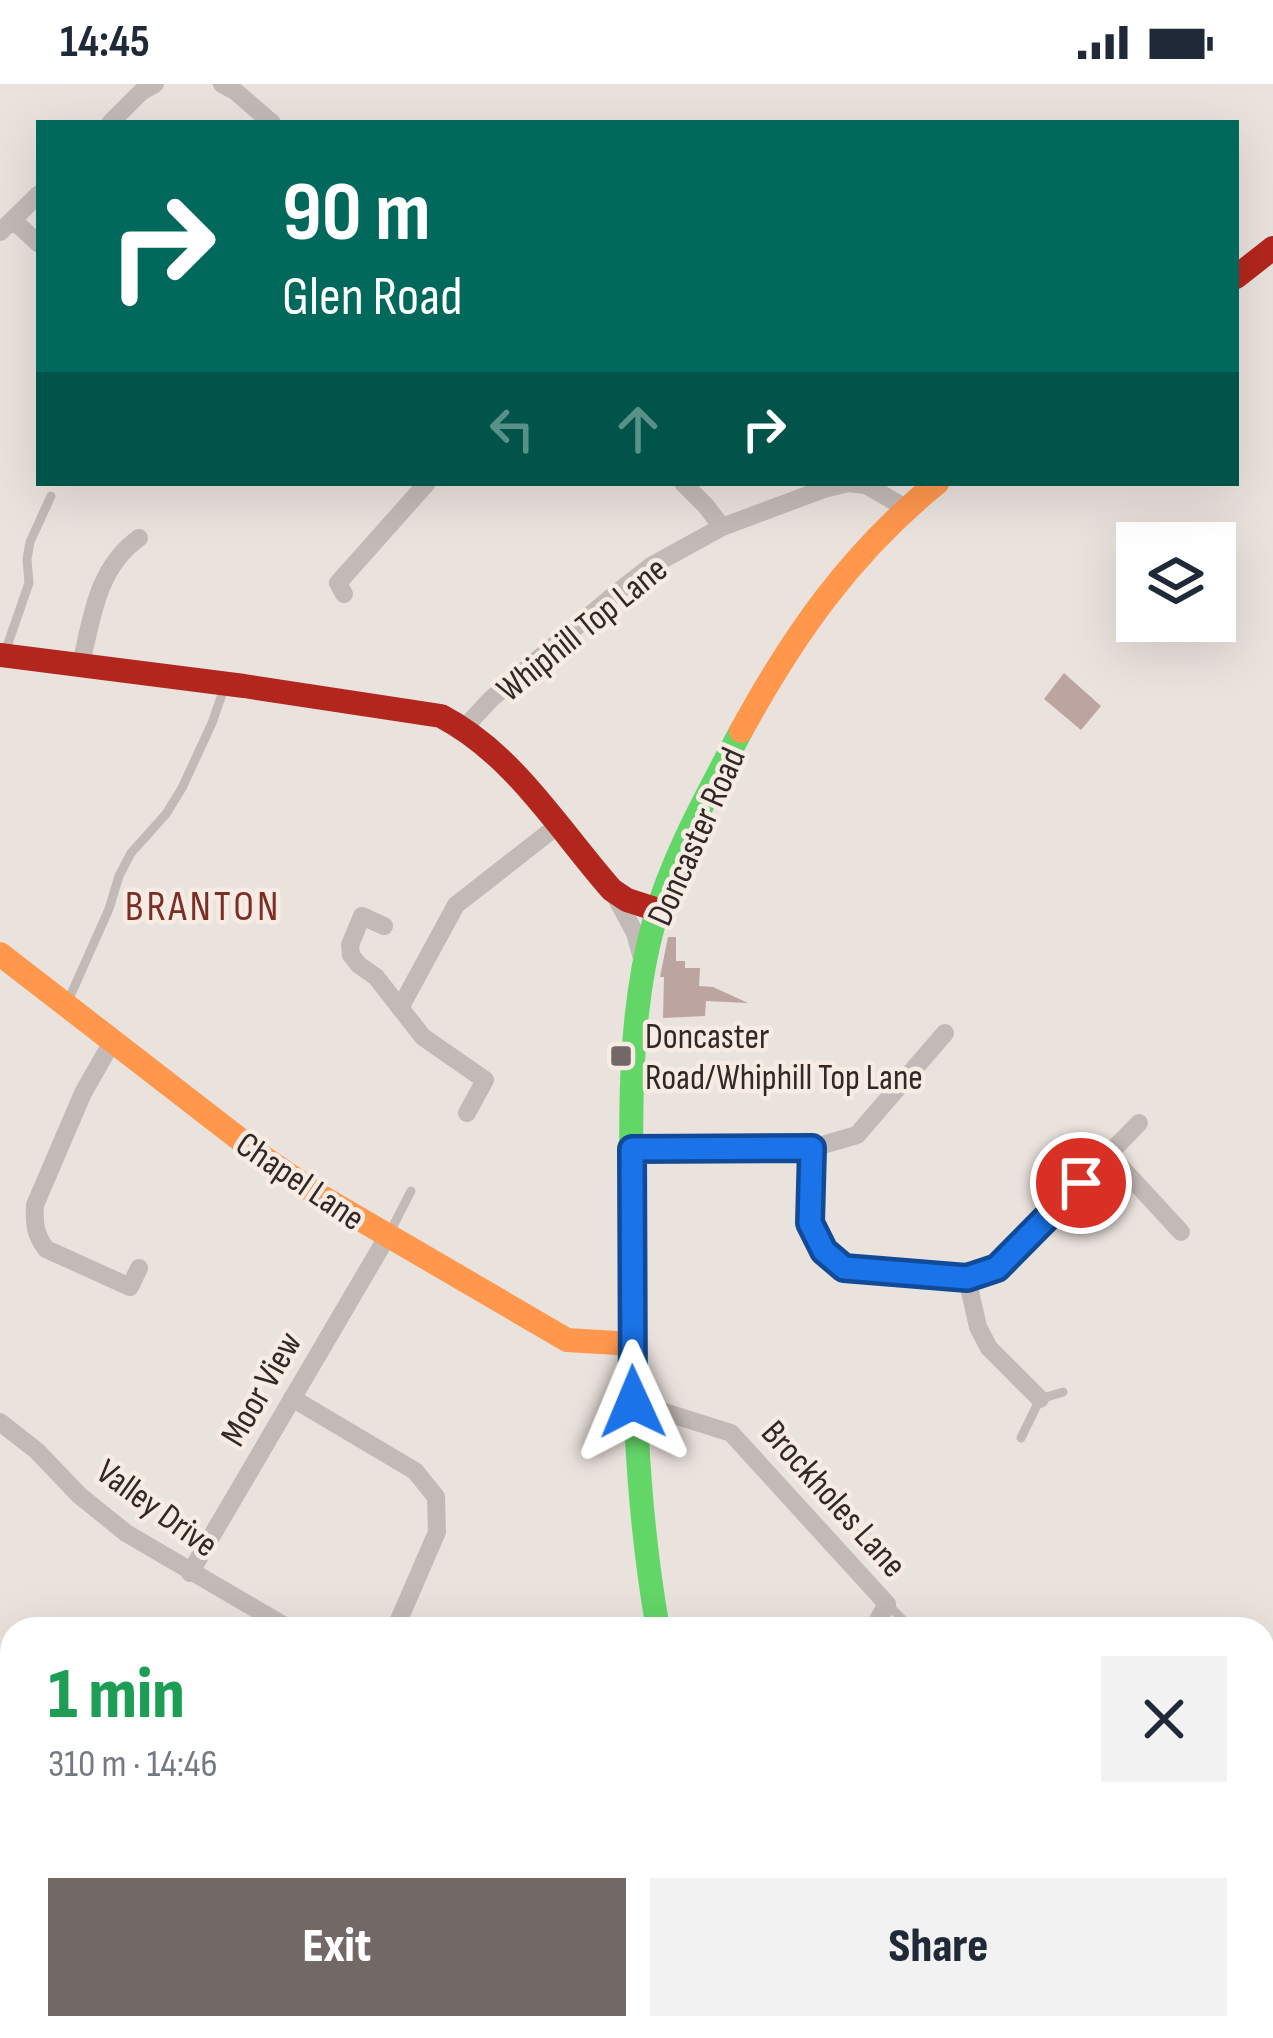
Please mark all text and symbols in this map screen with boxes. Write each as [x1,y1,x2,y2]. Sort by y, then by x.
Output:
text: 14:45 [60,15,150,70]
text: 90 m [282,163,431,264]
icon: right [84,168,240,324]
text: Glen Road [282,265,462,330]
icon: left [479,396,545,462]
icon: ahead [605,396,671,462]
icon: right [731,396,797,462]
map controls [1116,522,1236,642]
button: layers [1116,522,1236,642]
street label: Whiphill Top Lane [489,548,676,712]
street label: Doncaster Road [639,741,756,933]
district label: BRANTON [125,882,281,933]
place label: Doncaster Road/Whiphill Top Lane [645,1016,923,1100]
marker: Doncaster Road/Whiphill Top Lane [608,1043,634,1069]
street label: Chapel Lane [227,1124,372,1241]
pin [1030,1132,1132,1234]
icon: arrive [1048,1150,1114,1216]
street label: Moor View [212,1324,312,1454]
position arrow [570,1339,696,1465]
street label: Brockholes Lane [752,1412,915,1587]
street label: Valley Drive [88,1451,225,1567]
text: 1 min [48,1652,185,1739]
button: close [1101,1656,1227,1782]
text: 310 m · 14:46 [48,1741,218,1788]
button: Exit [48,1878,626,2016]
button: Share [650,1878,1227,2016]

